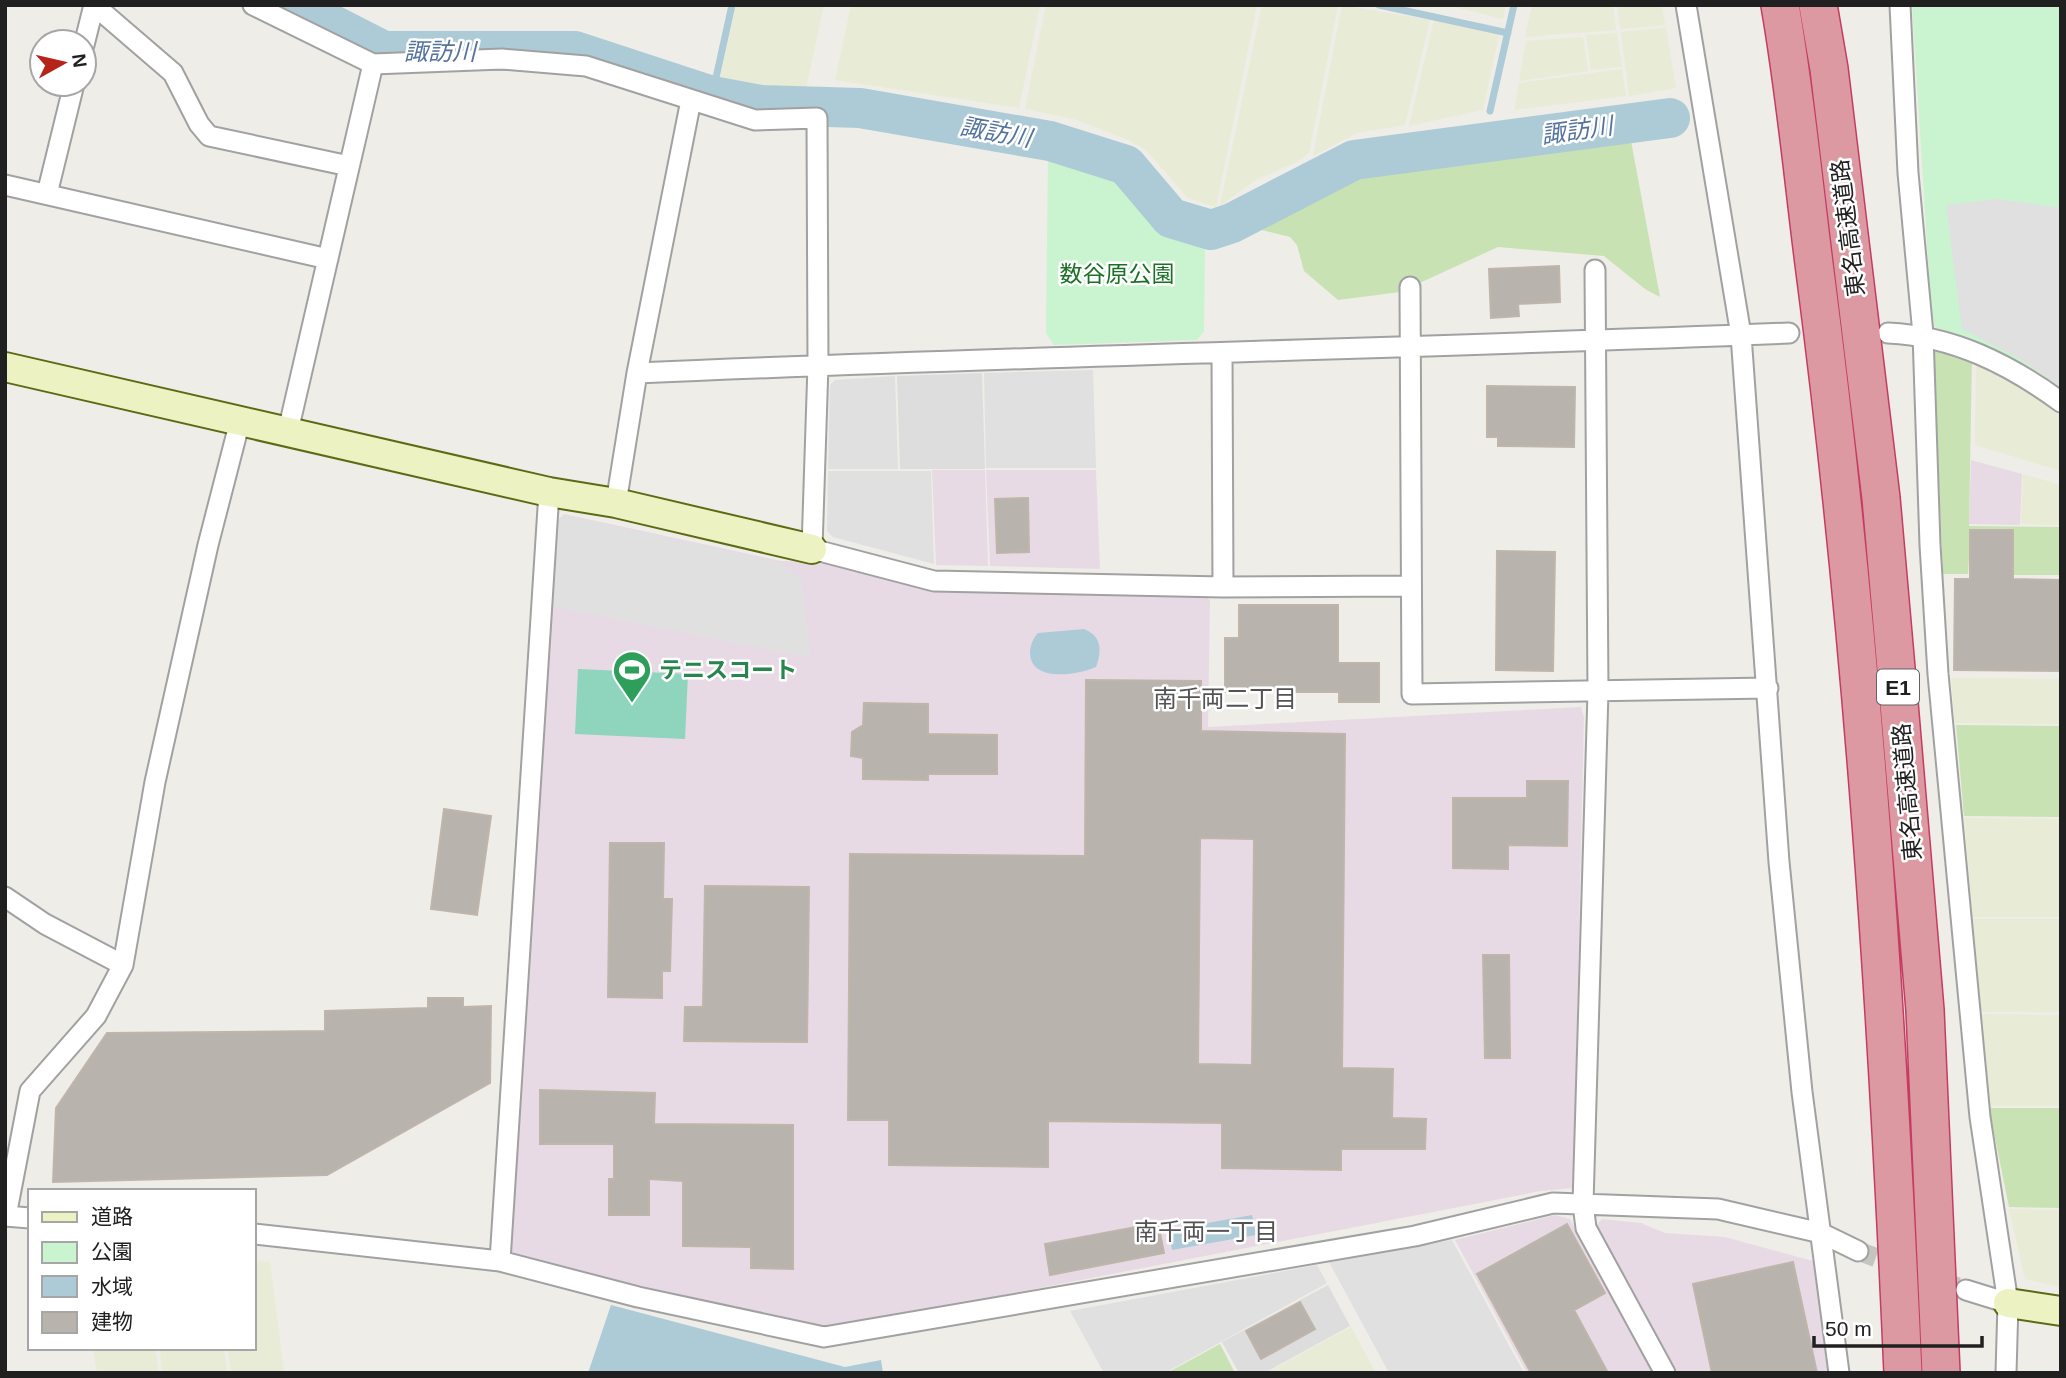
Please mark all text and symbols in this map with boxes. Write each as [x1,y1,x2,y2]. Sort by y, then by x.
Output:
north arrow [28,28,98,98]
water label: 諏訪川 [404,38,479,65]
text: N [68,52,91,69]
water label: 諏訪川 [1539,111,1617,148]
water label: 諏訪川 [958,112,1037,152]
street label: 東名高速道路 [1827,158,1869,298]
park label: 数谷原公園 [1060,261,1175,287]
sports icon: テニスコート [611,649,653,704]
place label: テニスコート [659,657,797,683]
road number: E1 [1877,670,1919,704]
district label: 南千両二丁目 [1153,685,1297,712]
street label: 東名高速道路 [1888,722,1926,862]
legend [28,1189,256,1350]
text: 道路 [91,1205,133,1228]
district label: 南千両一丁目 [1134,1218,1278,1245]
text: 公園 [91,1240,133,1263]
text: 水域 [91,1275,133,1298]
scale bar [1814,1304,1982,1348]
text: 建物 [91,1310,133,1333]
text: 50 m [1825,1317,1872,1340]

